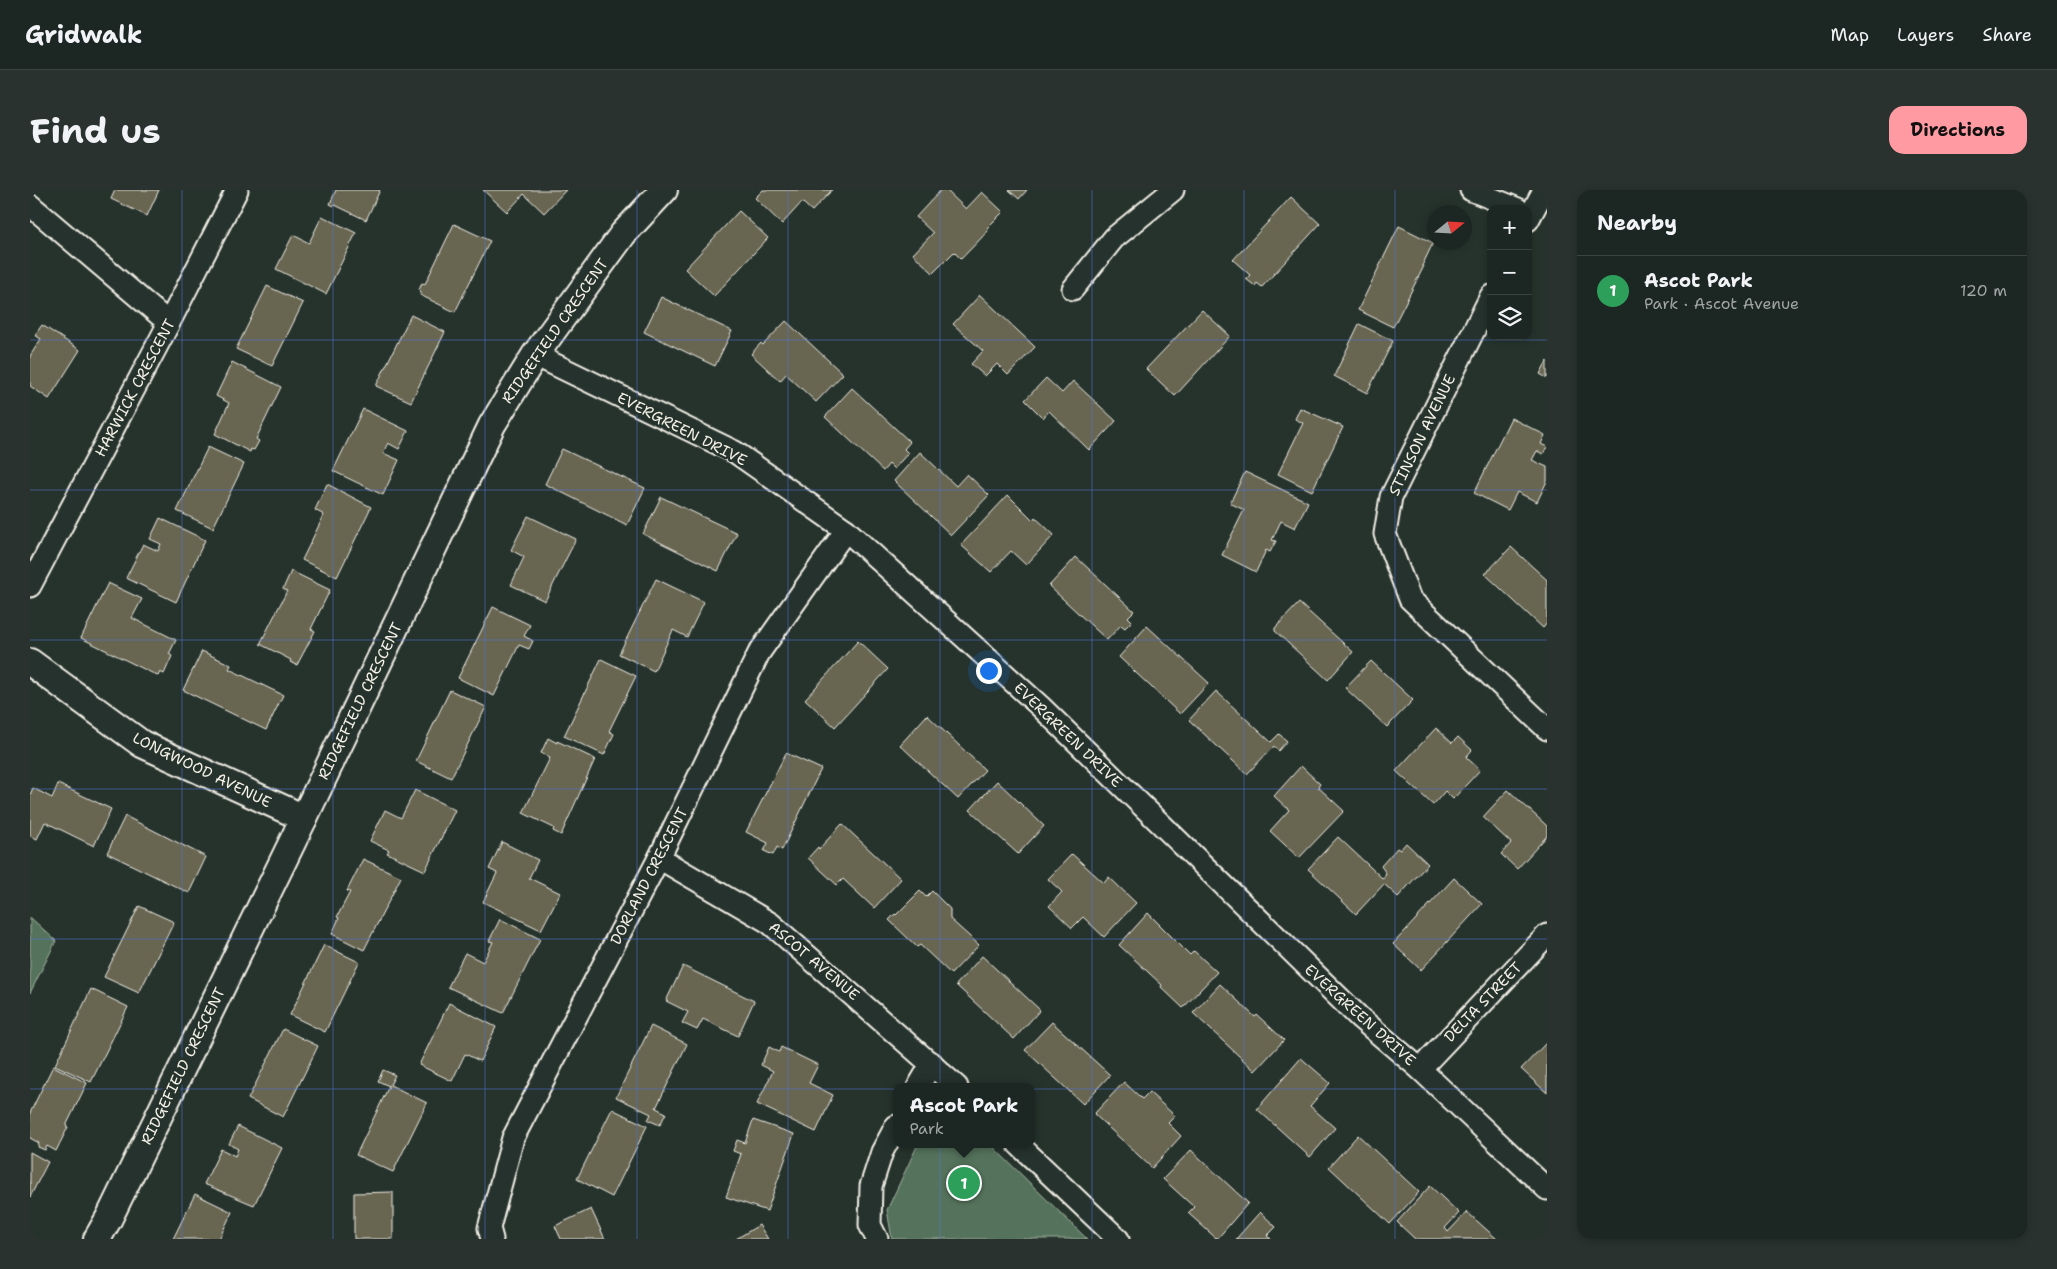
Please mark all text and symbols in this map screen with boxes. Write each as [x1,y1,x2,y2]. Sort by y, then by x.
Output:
text: Gridwalk [25,19,142,51]
text: Map [1831,23,1869,47]
text: Layers [1897,23,1954,47]
text: Share [1982,23,2032,47]
button: Directions [1889,106,2027,154]
text: Find us [30,107,161,154]
north arrow [1427,205,1472,250]
map controls [1487,205,1532,340]
button: + [1487,205,1532,250]
text: Nearby [1597,209,1677,237]
button: − [1487,250,1532,295]
street label: RIDGEFIELD CRESCENT [497,255,613,407]
text: Ascot Park [1644,268,1753,293]
text: 1 [1609,280,1617,301]
text: 120 m [1960,280,2007,301]
text: Park · Ascot Avenue [1644,293,1799,314]
button: layers [1487,295,1532,340]
street label: HARWICK CRESCENT [90,316,180,460]
street label: STINSON AVENUE [1384,371,1460,499]
street label: EVERGREEN DRIVE [614,388,750,470]
street label: RIDGEFIELD CRESCENT [313,619,407,783]
your location [976,658,1002,684]
street label: EVERGREEN DRIVE [1010,678,1126,792]
street label: LONGWOOD AVENUE [129,728,275,812]
street label: DORLAND CRESCENT [606,804,692,948]
street label: ASCOT AVENUE [765,917,863,1005]
street label: DELTA STREET [1440,958,1526,1046]
street label: EVERGREEN DRIVE [1300,960,1420,1070]
street label: RIDGEFIELD CRESCENT [136,984,230,1148]
popup [893,1083,1035,1148]
text: Ascot Park [910,1093,1018,1118]
text: Park [910,1118,944,1139]
pin: 1 [948,1164,980,1202]

